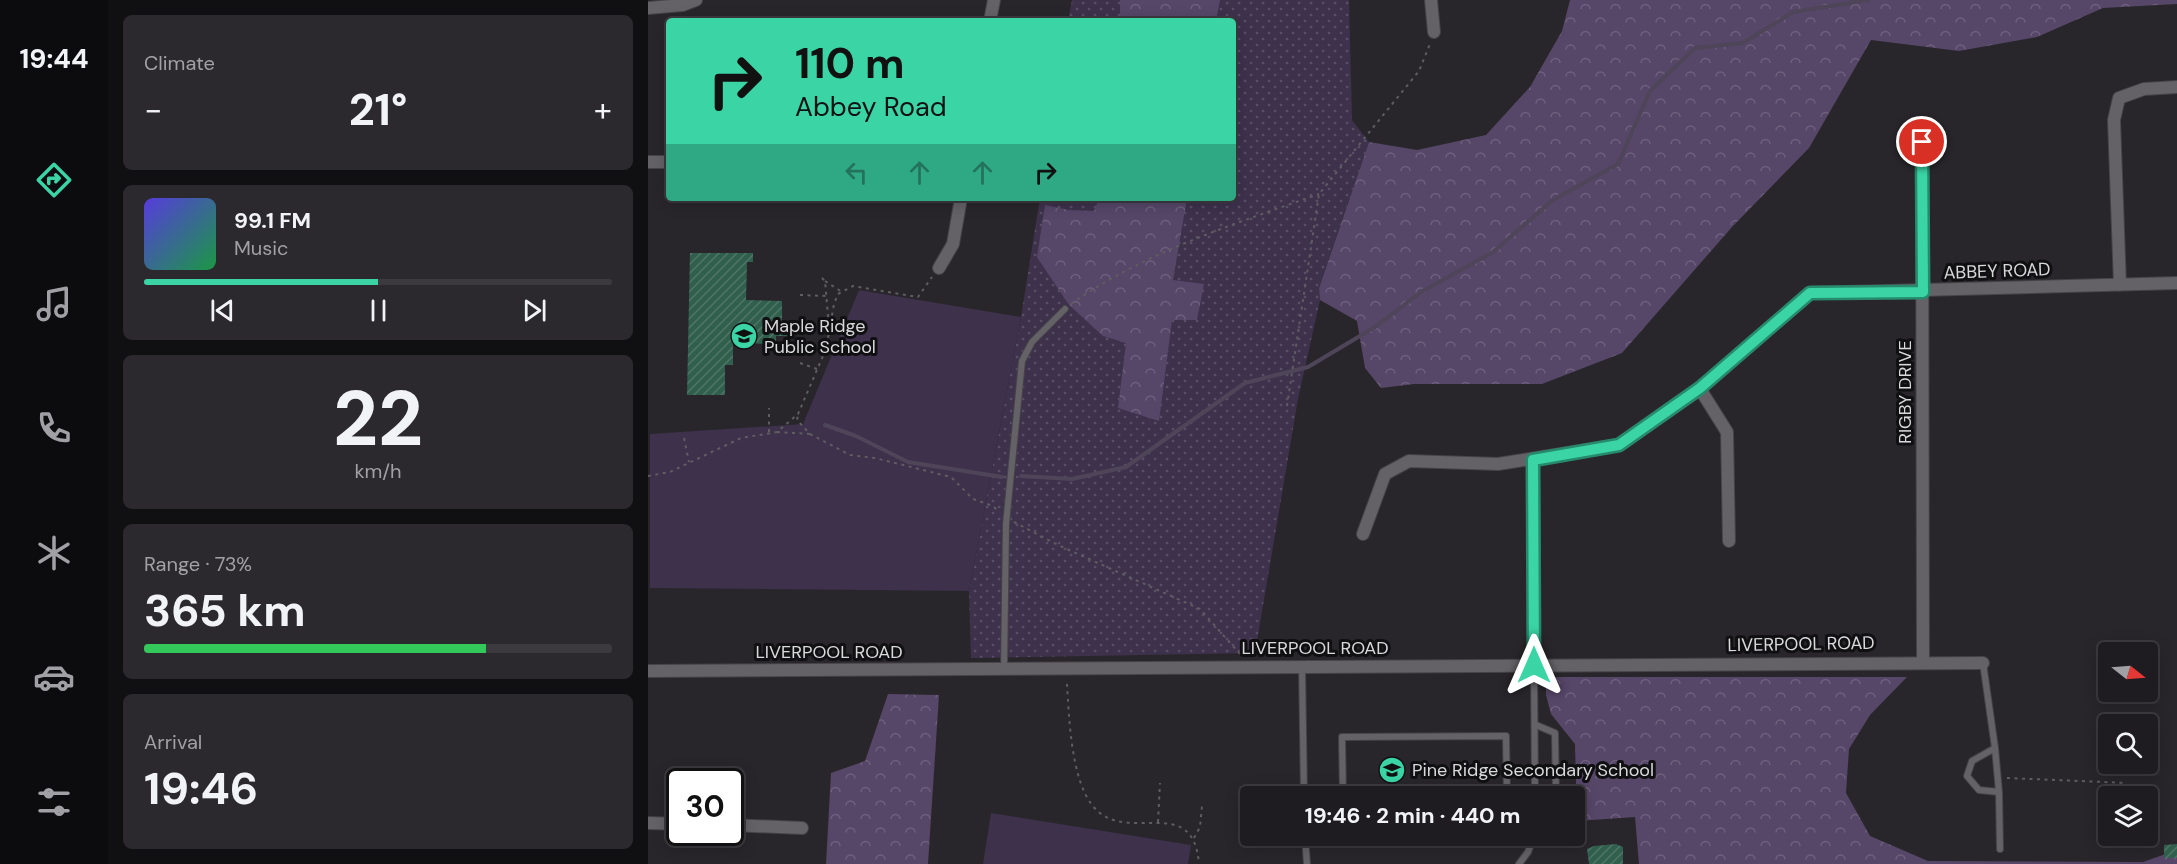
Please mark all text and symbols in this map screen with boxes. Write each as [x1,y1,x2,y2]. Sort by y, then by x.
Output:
text: 110 m [795,36,905,91]
text: 19:44 [20,41,88,76]
icon: right [696,42,774,120]
text: Climate [144,50,215,76]
text: 21° [349,80,407,139]
text: − [144,88,162,131]
text: + [594,88,612,131]
text: Abbey Road [795,89,947,124]
pin [1896,116,1947,167]
icon: arrive [1905,125,1938,158]
icon: left [840,156,873,189]
icon: ahead [903,156,936,189]
icon: ahead [966,156,999,189]
icon: right [1029,156,1062,189]
icon: directions [33,159,75,201]
text: 99.1 FM [234,206,311,235]
text: Music [234,235,289,261]
street label: ABBEY ROAD [1943,257,2051,285]
icon: music [33,283,75,325]
icon: previous [206,294,239,327]
icon: pause [362,294,395,327]
icon: next [518,294,551,327]
place label: Maple Ridge Public School [764,314,876,359]
school or university icon: Maple Ridge Public School [729,321,759,351]
street label: RIGBY DRIVE [1893,340,1917,444]
text: 22 [333,368,423,469]
icon: phone [33,407,75,449]
text: km/h [354,458,402,484]
icon: climate [33,532,75,574]
text: Range · 73% [144,551,252,577]
text: 365 km [144,581,306,640]
street label: LIVERPOOL ROAD [1727,631,1875,657]
position arrow [1502,633,1566,697]
street label: LIVERPOOL ROAD [1241,636,1389,660]
street label: LIVERPOOL ROAD [755,640,903,664]
north arrow [2098,642,2158,702]
map controls [2098,642,2158,846]
icon: car [33,656,75,698]
button: search [2098,714,2158,774]
text: Arrival [144,729,202,755]
school or university icon: Pine Ridge Secondary School [1377,755,1407,785]
place label: Pine Ridge Secondary School [1412,758,1654,782]
text: 19:46 [144,759,258,818]
speed limit sign: 30 [666,768,744,846]
icon: filters [33,781,75,823]
button: layers [2098,786,2158,846]
text: 19:46 · 2 min · 440 m [1305,801,1520,830]

